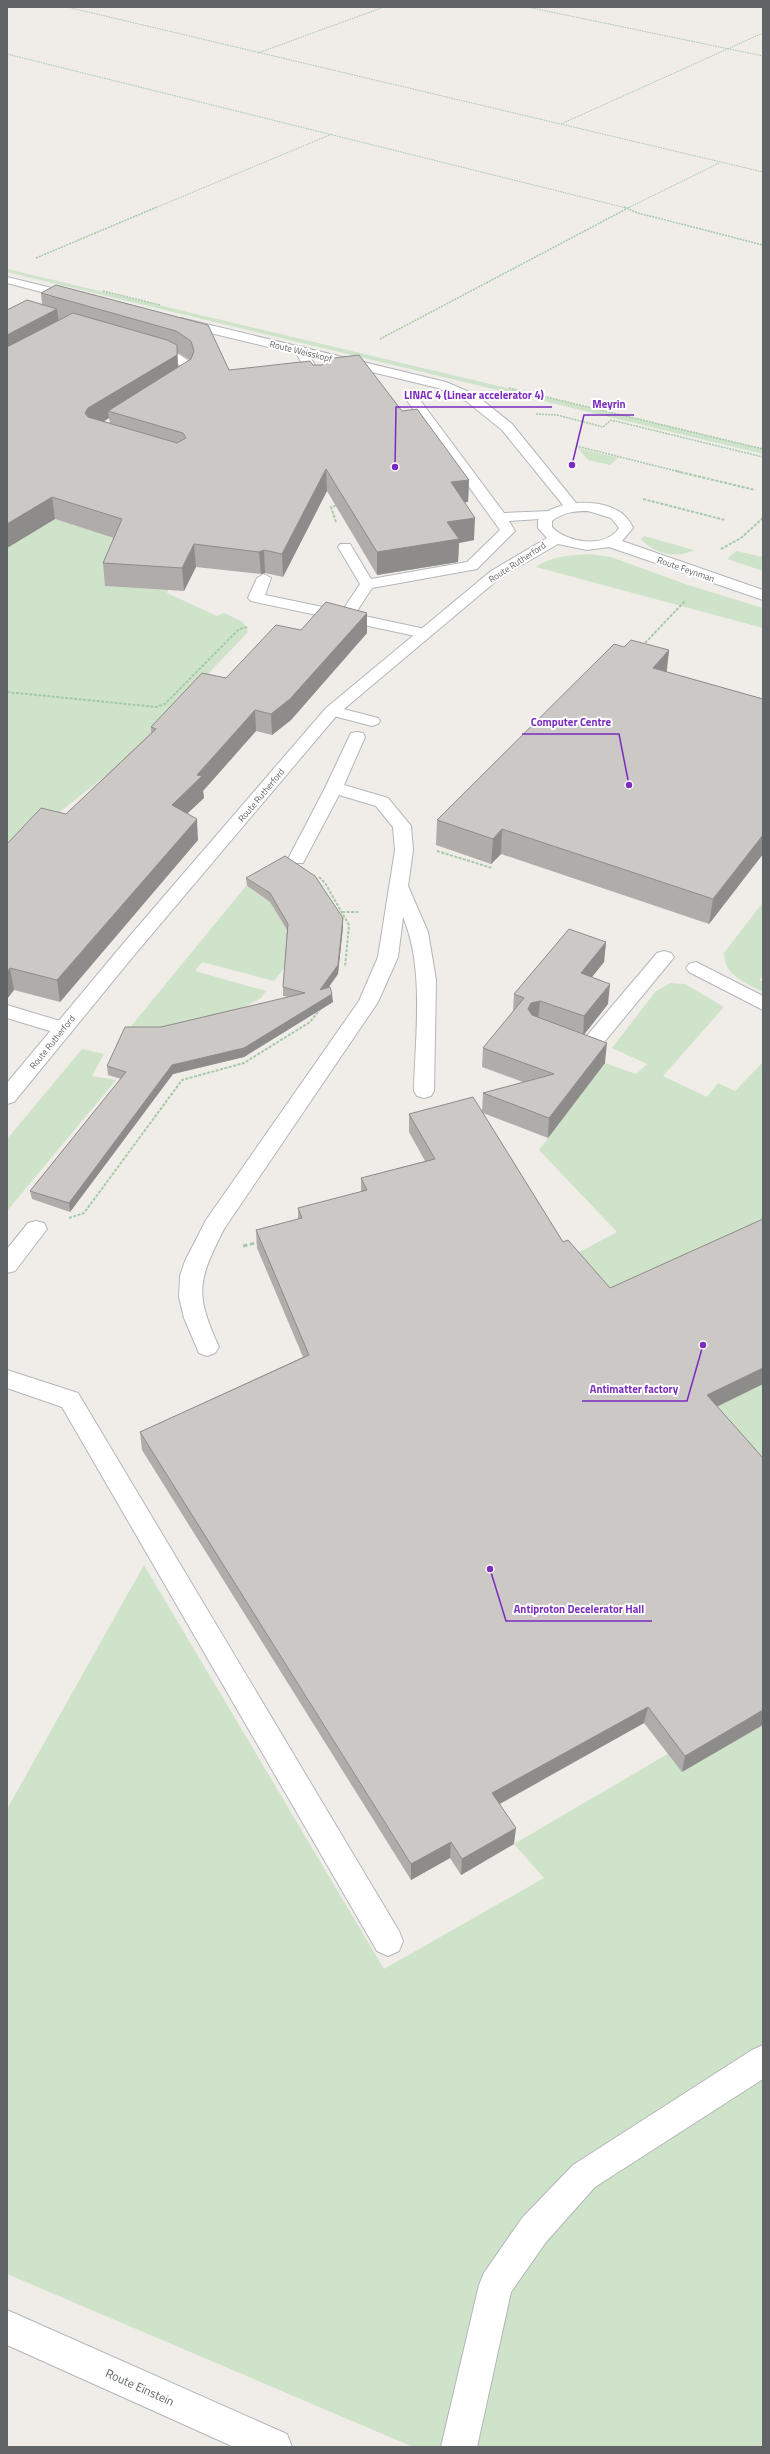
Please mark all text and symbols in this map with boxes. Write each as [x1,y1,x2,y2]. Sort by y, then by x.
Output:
street label: Route Weisskopf [268,337,334,365]
callout: LINAC 4 (Linear accelerator 4) [396,384,552,407]
text: LINAC 4 (Linear accelerator 4) [404,387,544,403]
callout: Meyrin [584,392,634,415]
text: Meyrin [592,396,626,412]
street label: Route Rutherford [486,538,548,585]
street label: Route Feynman [656,553,717,585]
callout: Computer Centre [522,711,619,734]
text: Computer Centre [531,714,612,730]
street label: Route Rutherford [235,765,287,824]
street label: Route Rutherford [26,1012,78,1072]
callout: Antimatter factory [582,1378,687,1401]
text: Antimatter factory [590,1381,679,1397]
callout: Antiproton Decelerator Hall [506,1598,652,1621]
text: Antiproton Decelerator Hall [514,1601,644,1617]
street label: Route Einstein [103,2363,177,2411]

